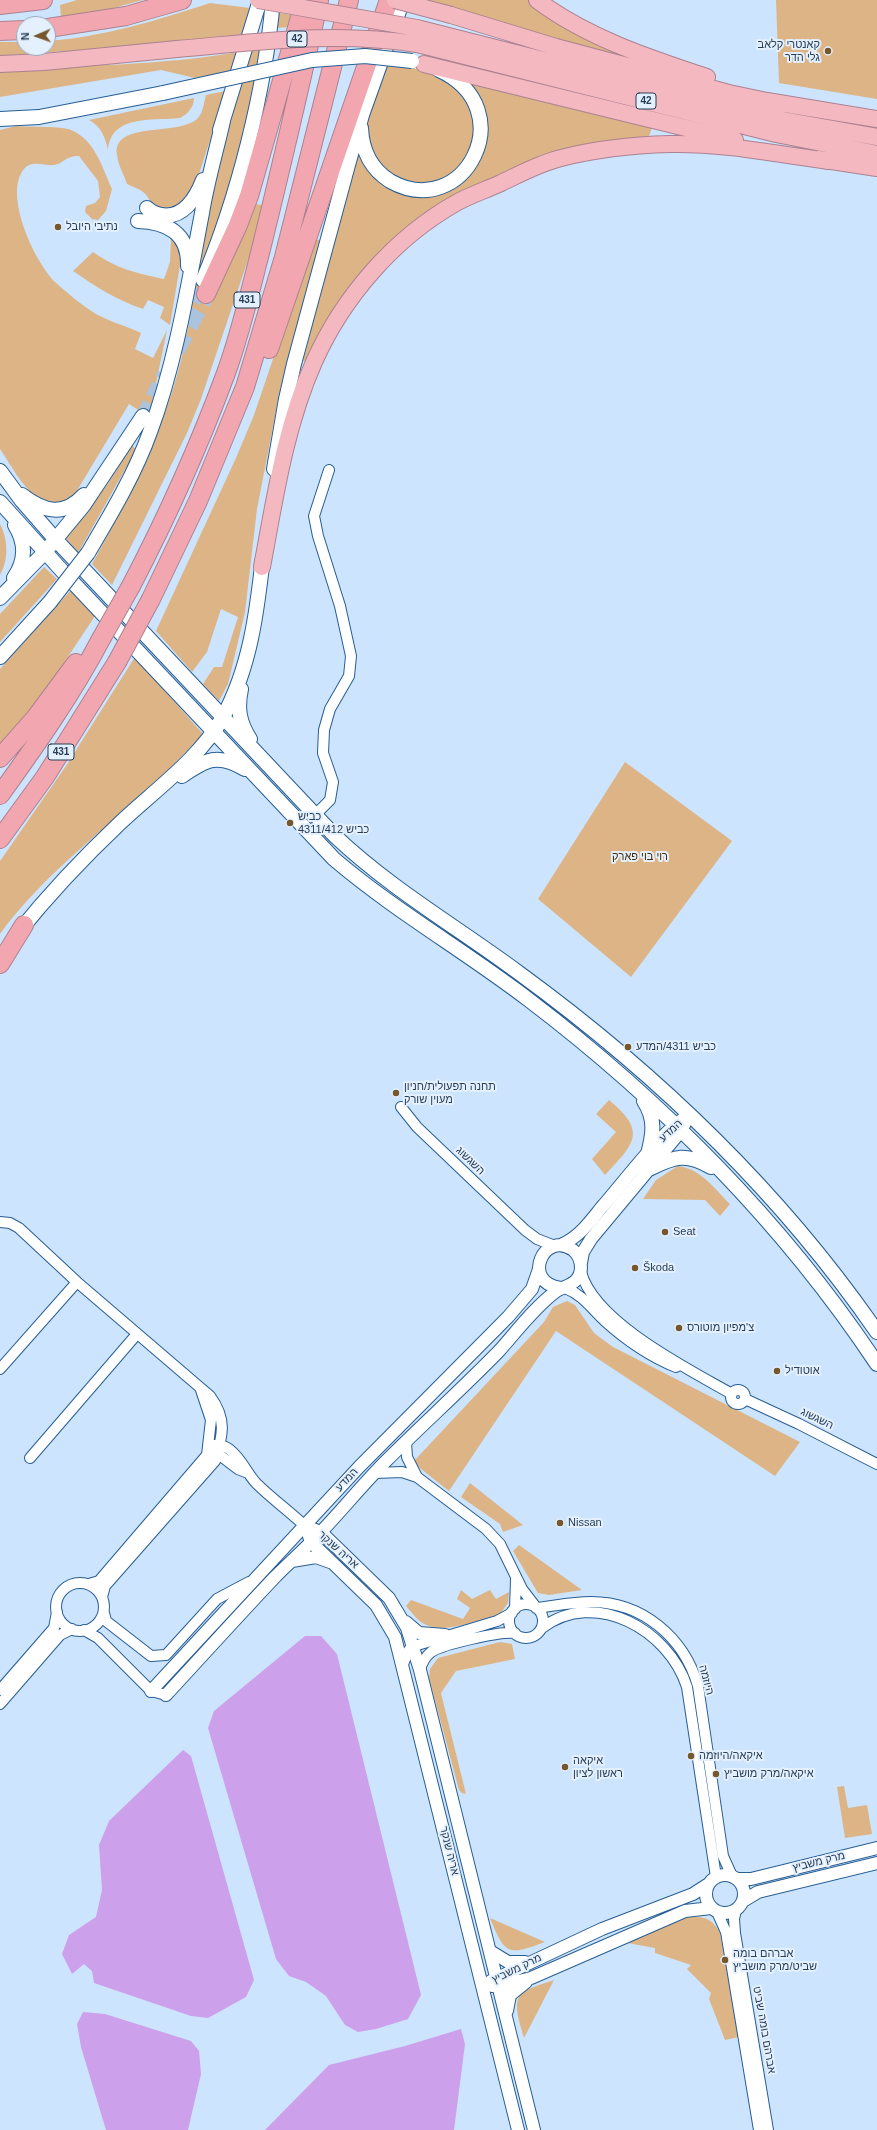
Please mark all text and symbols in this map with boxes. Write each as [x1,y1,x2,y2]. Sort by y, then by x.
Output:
north arrow [16,16,56,56]
road number: 42 [287,31,307,47]
text: N [19,32,31,41]
place label: קאנטרי קלאב גלי הדר [758,38,820,64]
marker: קאנטרי קלאב גלי הדר [823,46,833,56]
road number: 42 [636,93,656,109]
place label: נתיבי היובל [66,220,118,234]
marker: נתיבי היובל [53,222,63,232]
road number: 431 [234,292,260,308]
road number: 431 [48,744,74,760]
place label: כביש 4311/כביש 412 [298,810,369,836]
marker: כביש 4311/כביש 412 [285,818,295,828]
park label: רוי בוי פארק [612,850,668,864]
place label: כביש 4311/המדע [636,1040,716,1054]
marker: כביש 4311/המדע [623,1042,633,1052]
place label: תחנה תפעולית/חניון מעוין שורק [404,1080,496,1106]
marker: תחנה תפעולית/חניון מעוין שורק [391,1088,401,1098]
street label: המדע [657,1117,685,1145]
street label: השגשוג [453,1144,487,1178]
place label: Seat [673,1225,696,1239]
marker: Seat [660,1227,670,1237]
place label: Škoda [643,1261,674,1275]
marker: Škoda [630,1263,640,1273]
place label: צ'מפיון מוטורס [687,1321,754,1335]
marker: צ'מפיון מוטורס [674,1323,684,1333]
place label: אוטודיל [785,1364,820,1378]
marker: אוטודיל [772,1366,782,1376]
street label: השגשוג [798,1405,836,1433]
street label: המדע [333,1466,361,1494]
place label: Nissan [568,1516,602,1530]
marker: Nissan [555,1518,565,1528]
street label: אריה שנקר [315,1528,361,1572]
street label: היוזמה [696,1664,716,1696]
place label: איקאה/היוזמה [699,1749,763,1763]
marker: איקאה/היוזמה [686,1751,696,1761]
place label: איקאה ראשון לציון [573,1754,623,1780]
marker: איקאה ראשון לציון [560,1762,570,1772]
place label: איקאה/מרק מושביץ [724,1767,814,1781]
marker: איקאה/מרק מושביץ [711,1769,721,1779]
street label: אריה שנקר [437,1825,461,1877]
street label: מרק משביץ [791,1849,847,1875]
place label: אברהם בומה שביט/מרק מושביץ [733,1947,817,1973]
street label: מרק משביץ [490,1951,544,1987]
marker: אברהם בומה שביט/מרק מושביץ [720,1955,730,1965]
street label: אברהם בומה שביט [750,1985,778,2075]

